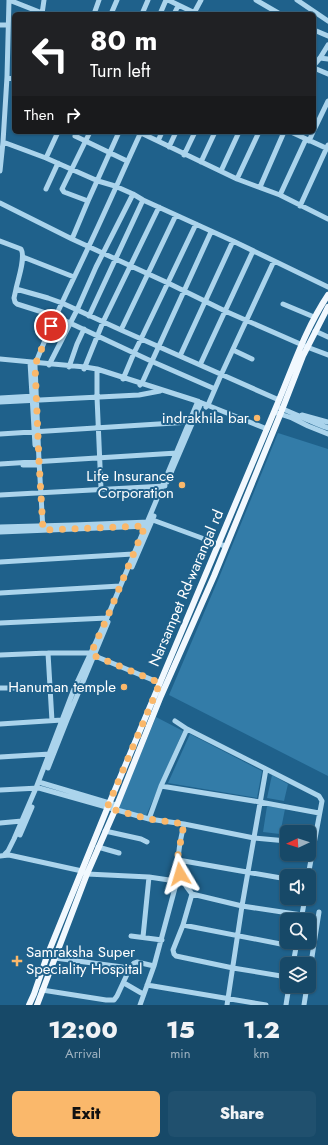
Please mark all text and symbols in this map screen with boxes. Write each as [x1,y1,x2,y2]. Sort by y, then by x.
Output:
text: 80 m [90,20,157,61]
icon: left [24,28,76,80]
text: Turn left [90,58,150,84]
text: Then [24,104,54,126]
icon: right [62,104,84,126]
pin [34,309,68,343]
icon: arrive [40,315,62,337]
place label: indrakhila bar [162,407,250,429]
marker: indrakhila bar [252,413,262,423]
place label: Life Insurance Corporation [86,465,174,504]
marker: Life Insurance Corporation [177,480,187,490]
street label: Narsampet Rd-warangal rd [143,506,229,670]
place label: Hanuman temple [8,676,116,698]
marker: Hanuman temple [119,682,129,692]
north arrow [280,825,316,861]
map controls [280,825,316,993]
position arrow [159,853,201,895]
button: sound [280,869,316,905]
button: search [280,913,316,949]
place label: Samraksha Super Speciality Hospital [26,941,143,980]
marker: Samraksha Super Speciality Hospital [11,955,23,967]
button: layers [280,957,316,993]
text: 12:00 [48,1012,118,1047]
text: 15 [166,1012,195,1047]
text: 1.2 [243,1012,280,1047]
text: Arrival [65,1044,101,1063]
text: min [170,1044,191,1063]
text: km [253,1044,269,1063]
button: Exit [12,1091,160,1137]
button: Share [168,1091,316,1137]

